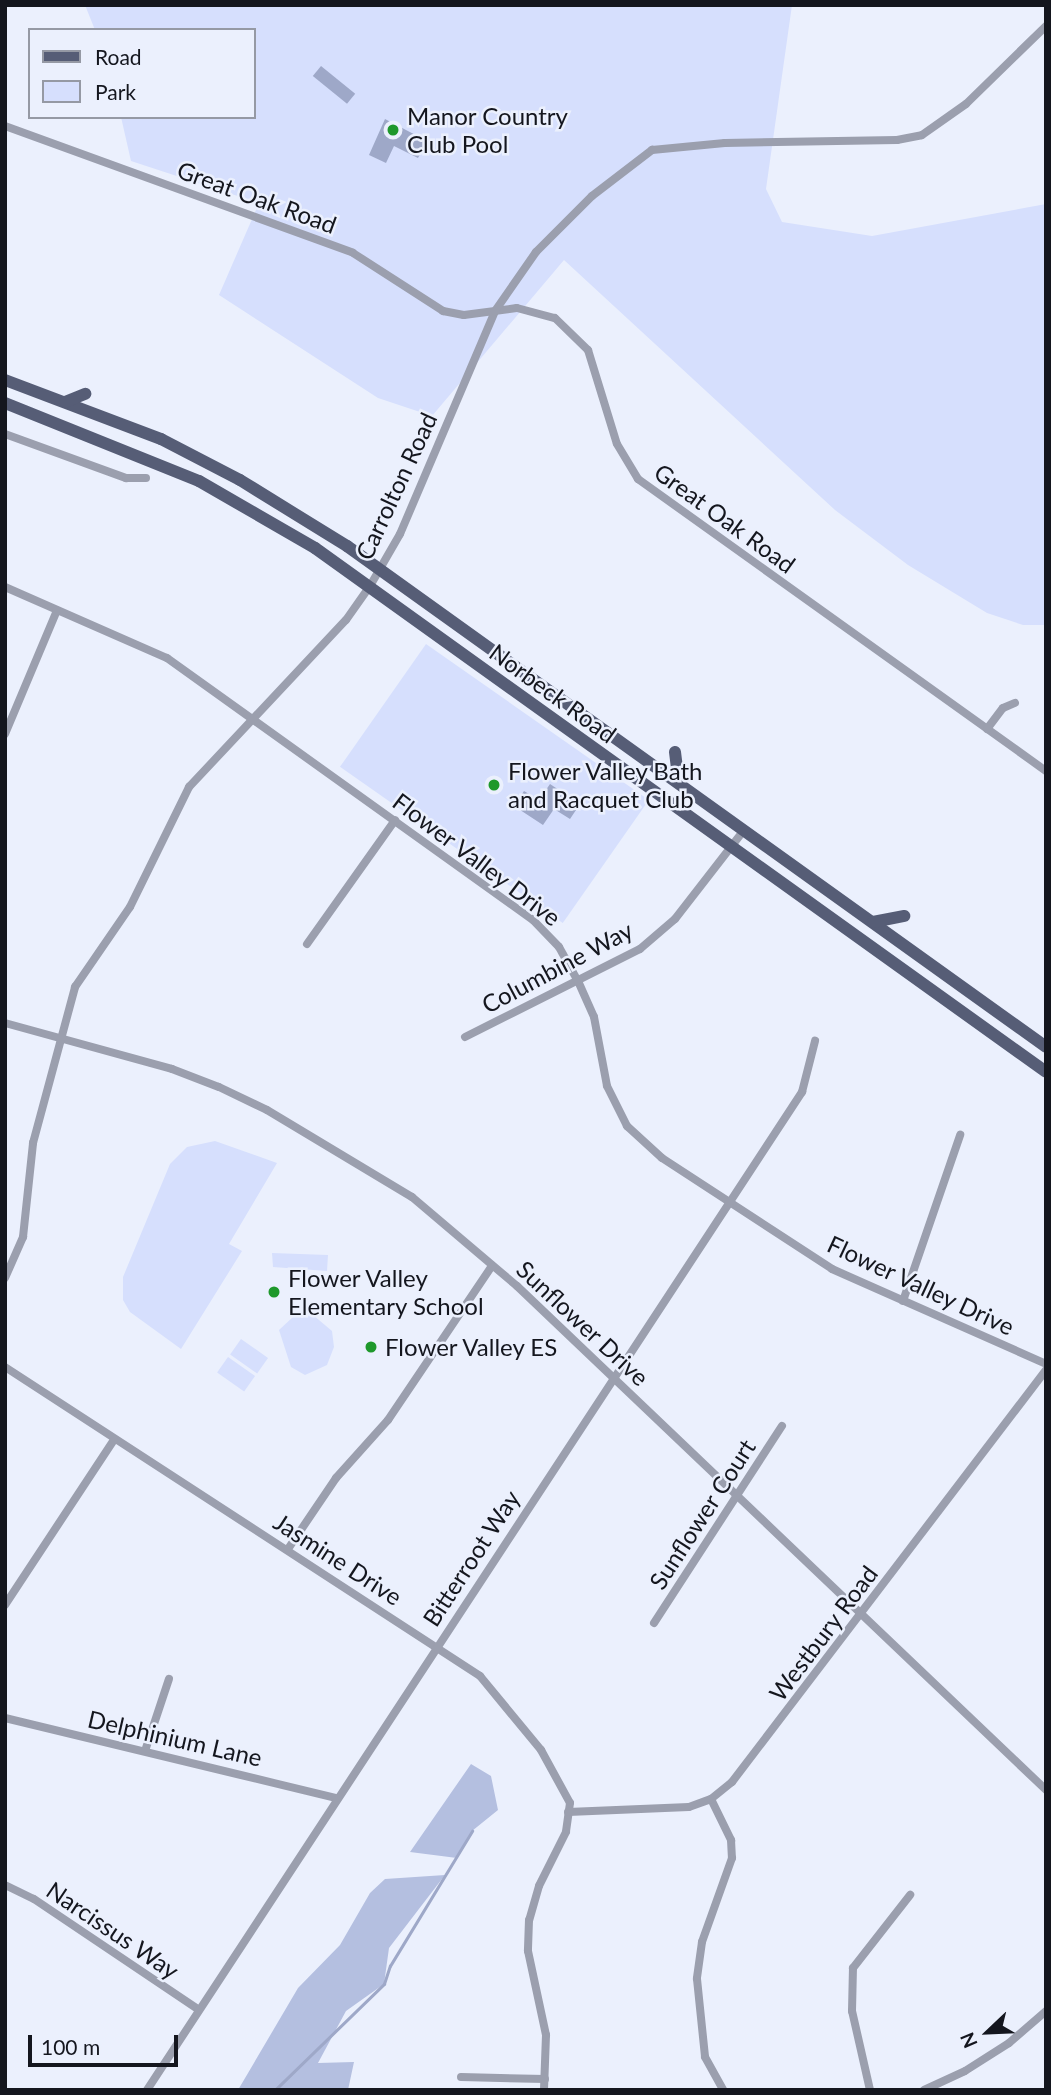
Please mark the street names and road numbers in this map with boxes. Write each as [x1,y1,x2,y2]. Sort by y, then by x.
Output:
street label: Great Oak Road [174,155,340,239]
street label: Carrolton Road [349,408,443,564]
street label: Great Oak Road [649,457,801,579]
street label: Norbeck Road [484,637,622,749]
street label: Flower Valley Drive [387,786,567,932]
street label: Columbine Way [476,915,638,1019]
street label: Flower Valley Drive [822,1229,1020,1341]
street label: Sunflower Drive [511,1254,655,1392]
street label: Sunflower Court [643,1433,761,1595]
street label: Bitterroot Way [416,1485,526,1631]
street label: Jasmine Drive [269,1507,407,1611]
street label: Westbury Road [763,1559,883,1707]
street label: Delphinium Lane [85,1704,265,1772]
street label: Narcissus Way [41,1875,185,1985]

